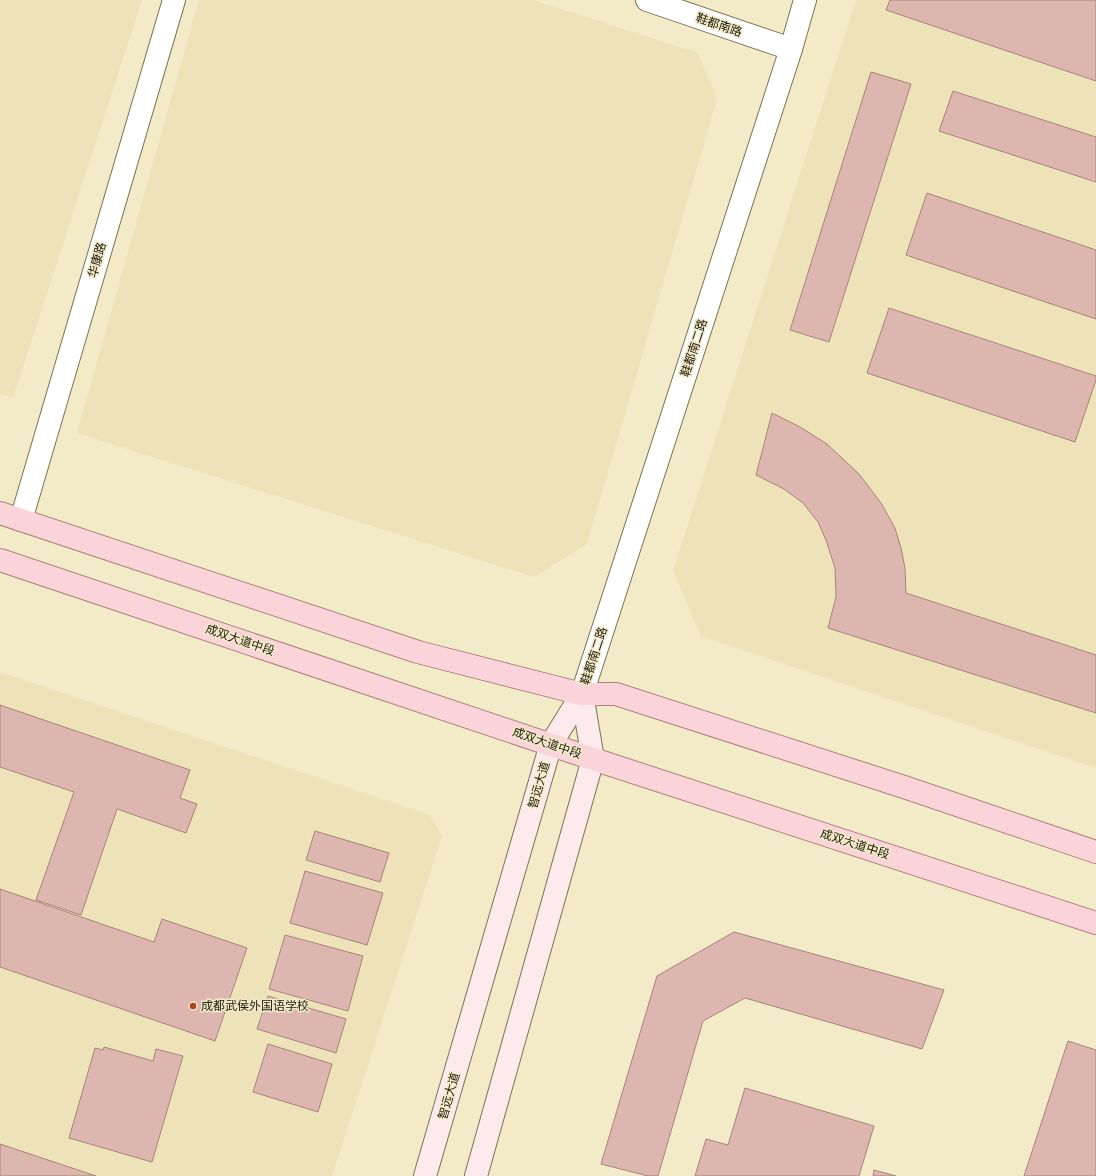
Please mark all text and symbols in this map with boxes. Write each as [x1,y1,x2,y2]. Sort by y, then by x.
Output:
street label: 鞋都南路 [694,10,744,40]
street label: 华康路 [84,240,110,280]
street label: 鞋都南二路 [677,317,711,379]
street label: 成双大道中段 [203,621,277,659]
street label: 鞋都南二路 [577,625,611,687]
street label: 成双大道中段 [510,724,584,762]
street label: 智远大道 [525,760,553,810]
street label: 成双大道中段 [818,825,892,863]
place label: 成都武侯外国语学校 [201,998,309,1014]
marker: 成都武侯外国语学校 [188,1001,198,1011]
street label: 智远大道 [435,1071,463,1121]

